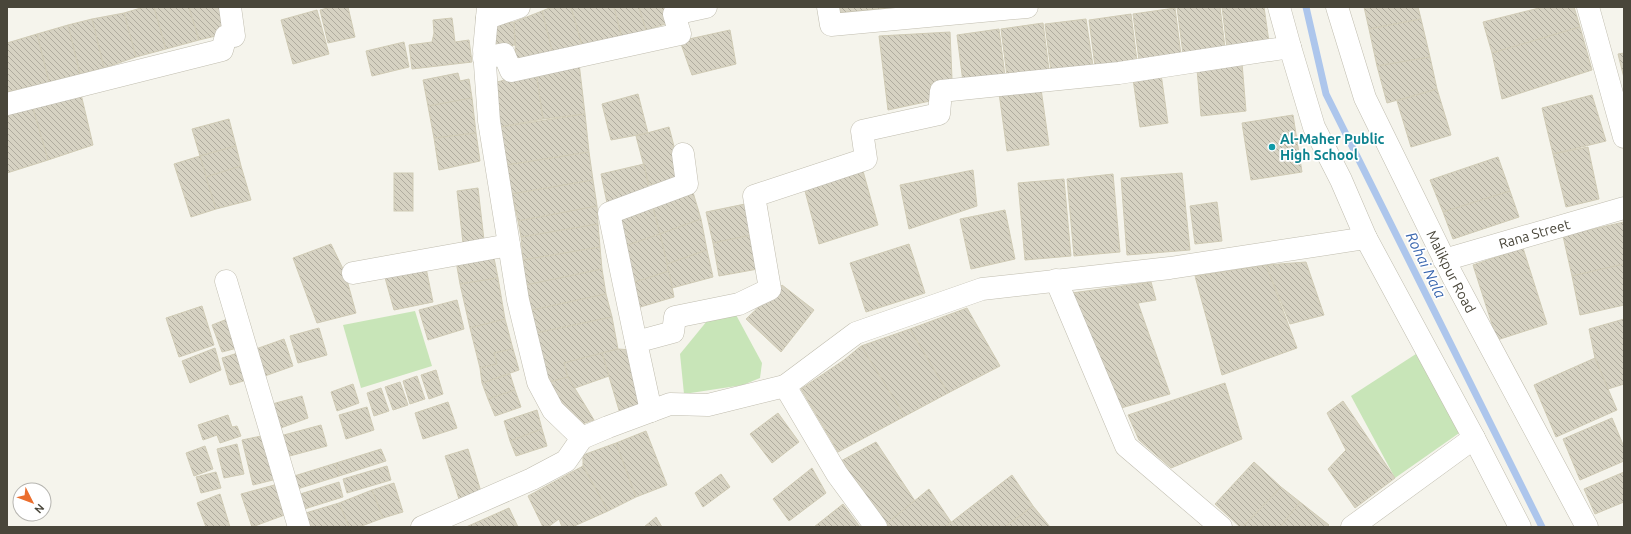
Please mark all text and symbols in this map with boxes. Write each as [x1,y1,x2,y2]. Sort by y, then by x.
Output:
place label: Al-Maher Public High School [1280,131,1385,163]
marker: Al-Maher Public High School [1267,142,1277,152]
street label: Rana Street [1497,216,1572,252]
street label: Malikpur Road [1423,228,1479,316]
water label: Rohai Nala [1403,229,1449,301]
north arrow [12,482,52,522]
text: N [32,502,47,516]

